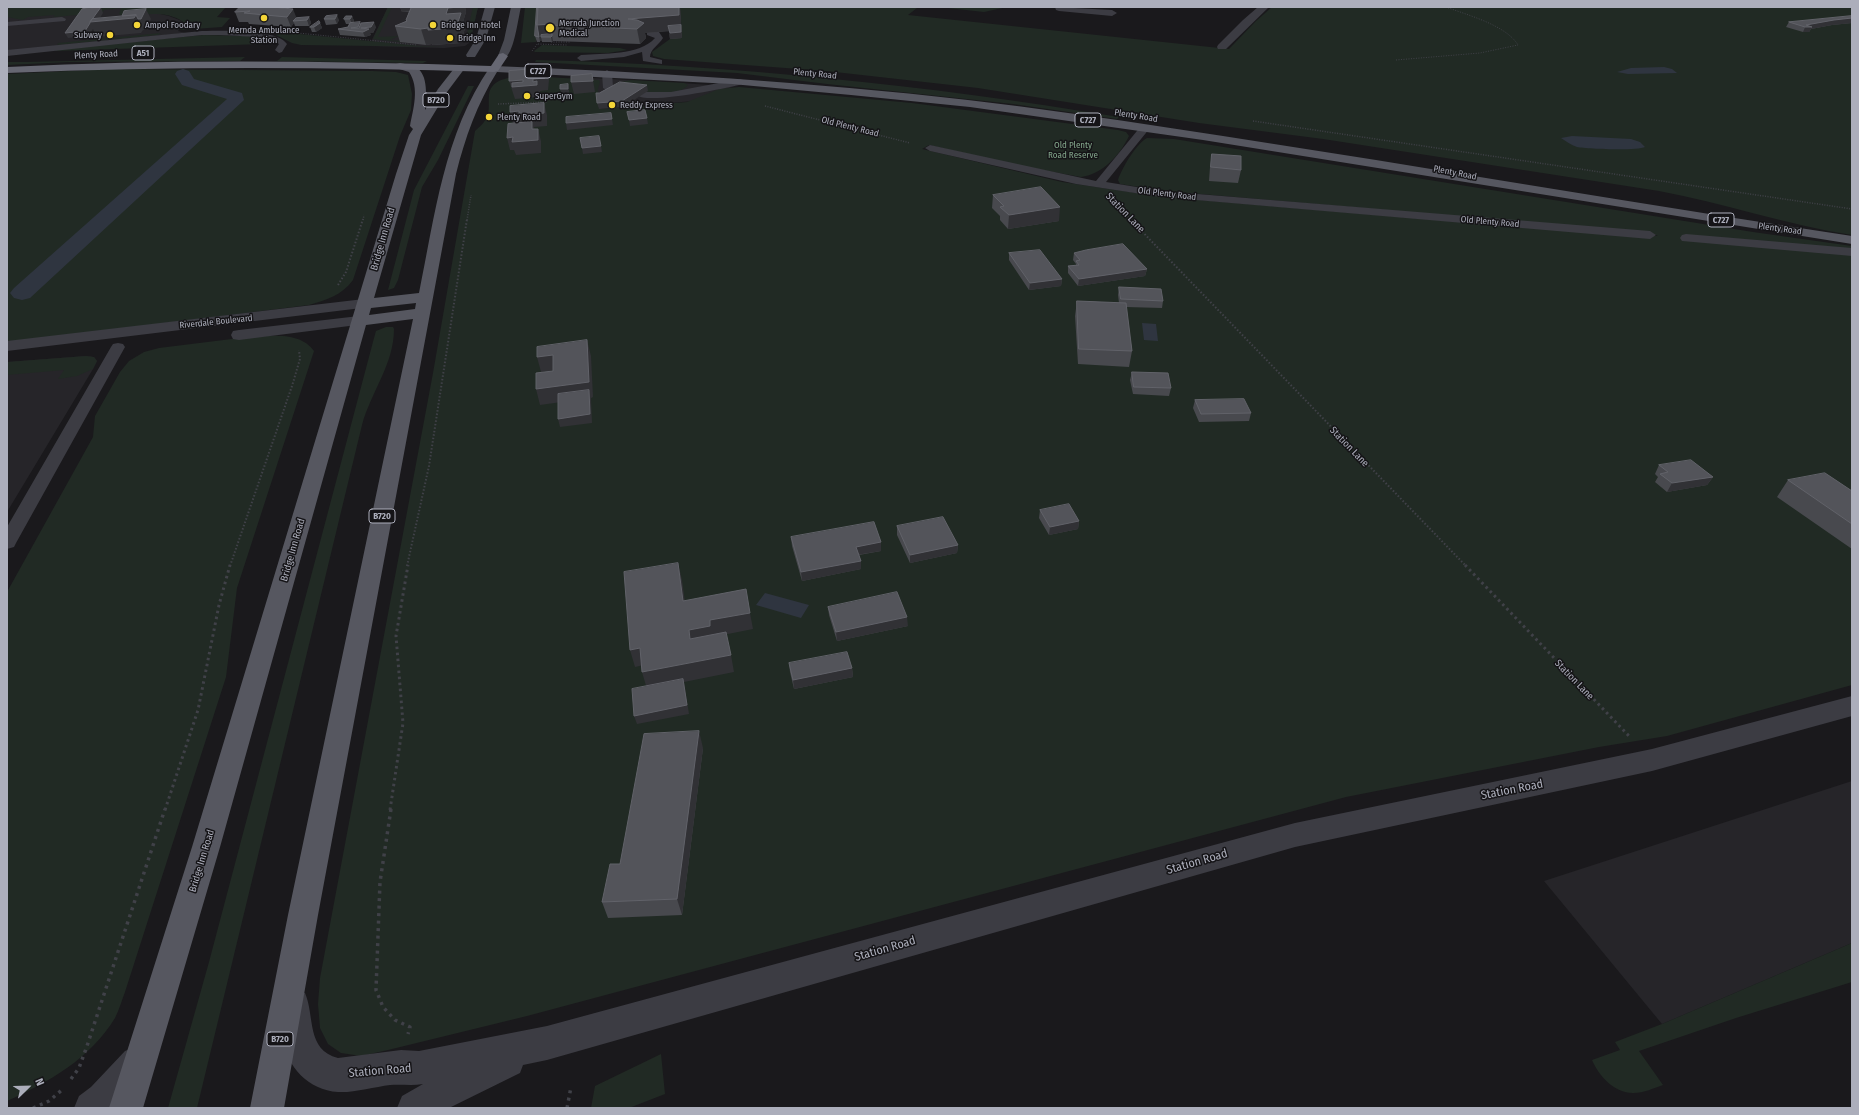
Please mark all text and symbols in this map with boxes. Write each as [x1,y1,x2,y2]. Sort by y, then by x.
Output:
marker: Mernda Ambulance Station [259,13,269,23]
place label: Mernda Junction Medical [559,18,620,39]
marker: Ampol Foodary [132,20,142,30]
place label: Ampol Foodary [145,20,200,30]
marker: Bridge Inn Hotel [428,20,438,30]
place label: Bridge Inn Hotel [441,20,501,30]
marker: Mernda Junction Medical [544,22,556,34]
place label: Mernda Ambulance Station [229,25,299,46]
place label: Subway [74,30,102,40]
marker: Subway [105,30,115,40]
marker: Bridge Inn [445,33,455,43]
place label: Bridge Inn [458,33,496,43]
road number: A51 [132,46,154,60]
street label: Plenty Road [74,48,118,62]
road number: C727 [525,64,551,78]
street label: Plenty Road [793,66,837,82]
marker: SuperGym [522,91,532,101]
place label: SuperGym [535,91,573,101]
road number: B720 [423,93,449,107]
marker: Reddy Express [607,100,617,110]
place label: Reddy Express [620,100,673,110]
street label: Plenty Road [1114,107,1158,125]
marker: Plenty Road [484,112,494,122]
place label: Plenty Road [497,112,541,122]
road number: C727 [1075,113,1101,127]
street label: Old Plenty Road [820,115,880,139]
park label: Old Plenty Road Reserve [1048,140,1098,161]
street label: Plenty Road [1432,164,1478,182]
street label: Old Plenty Road [1137,185,1197,203]
street label: Station Lane [1103,190,1147,236]
street label: Bridge Inn Road [368,206,398,272]
road number: C727 [1708,213,1734,227]
street label: Old Plenty Road [1460,214,1520,230]
street label: Plenty Road [1758,221,1802,237]
street label: Riverdale Boulevard [179,313,253,331]
street label: Station Lane [1327,424,1371,470]
road number: B720 [369,509,395,523]
street label: Bridge Inn Road [278,517,308,583]
street label: Station Lane [1552,657,1596,703]
street label: Station Road [1480,777,1544,803]
street label: Bridge Inn Road [187,828,217,894]
street label: Station Road [1165,846,1229,878]
street label: Station Road [853,933,917,965]
road number: B720 [267,1032,293,1046]
street label: Station Road [348,1061,412,1081]
north arrow [8,1067,48,1107]
text: N [32,1077,47,1088]

